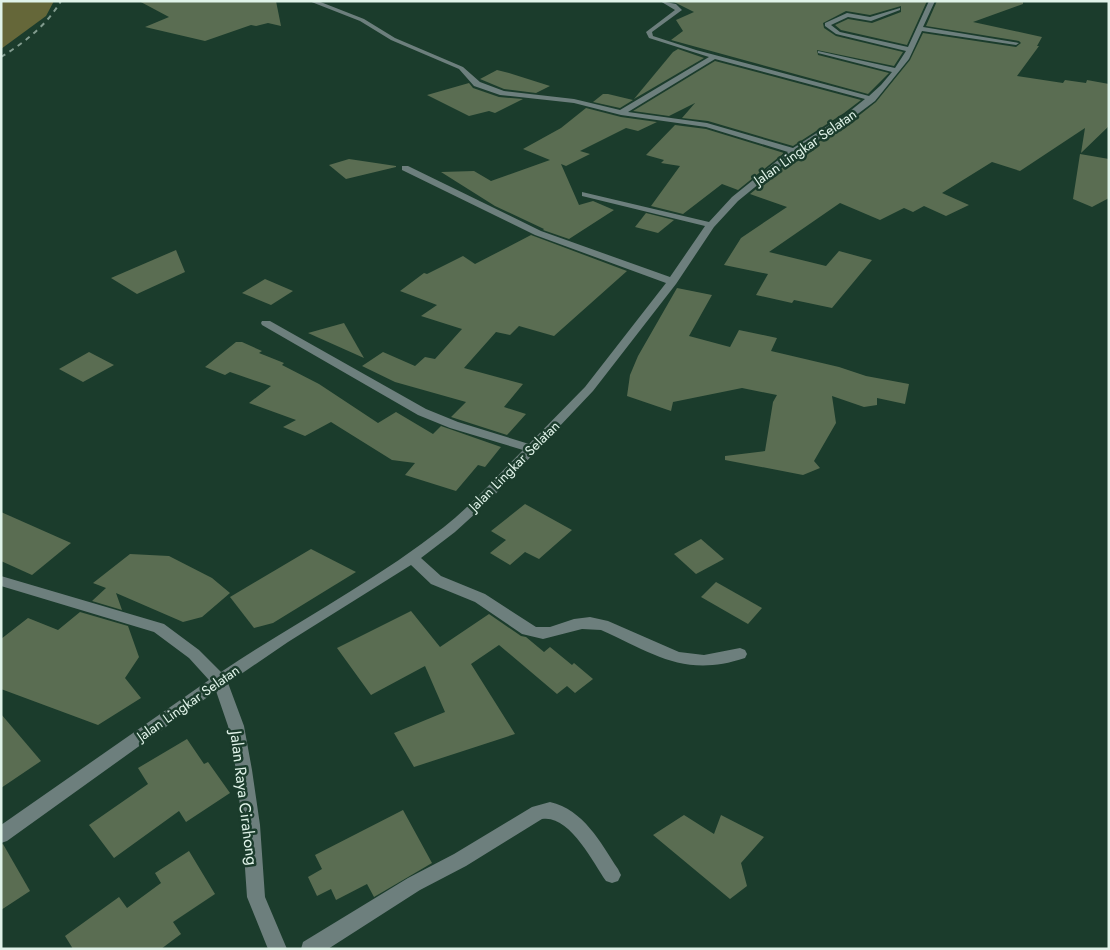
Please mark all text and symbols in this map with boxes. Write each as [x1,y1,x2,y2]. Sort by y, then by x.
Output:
street label: Jalan Lingkar Selatan [748,104,860,191]
street label: Jalan Lingkar Selatan [463,416,564,517]
street label: Jalan Lingkar Selatan [131,660,243,747]
street label: Jalan Raya Cirahong [224,728,264,866]

